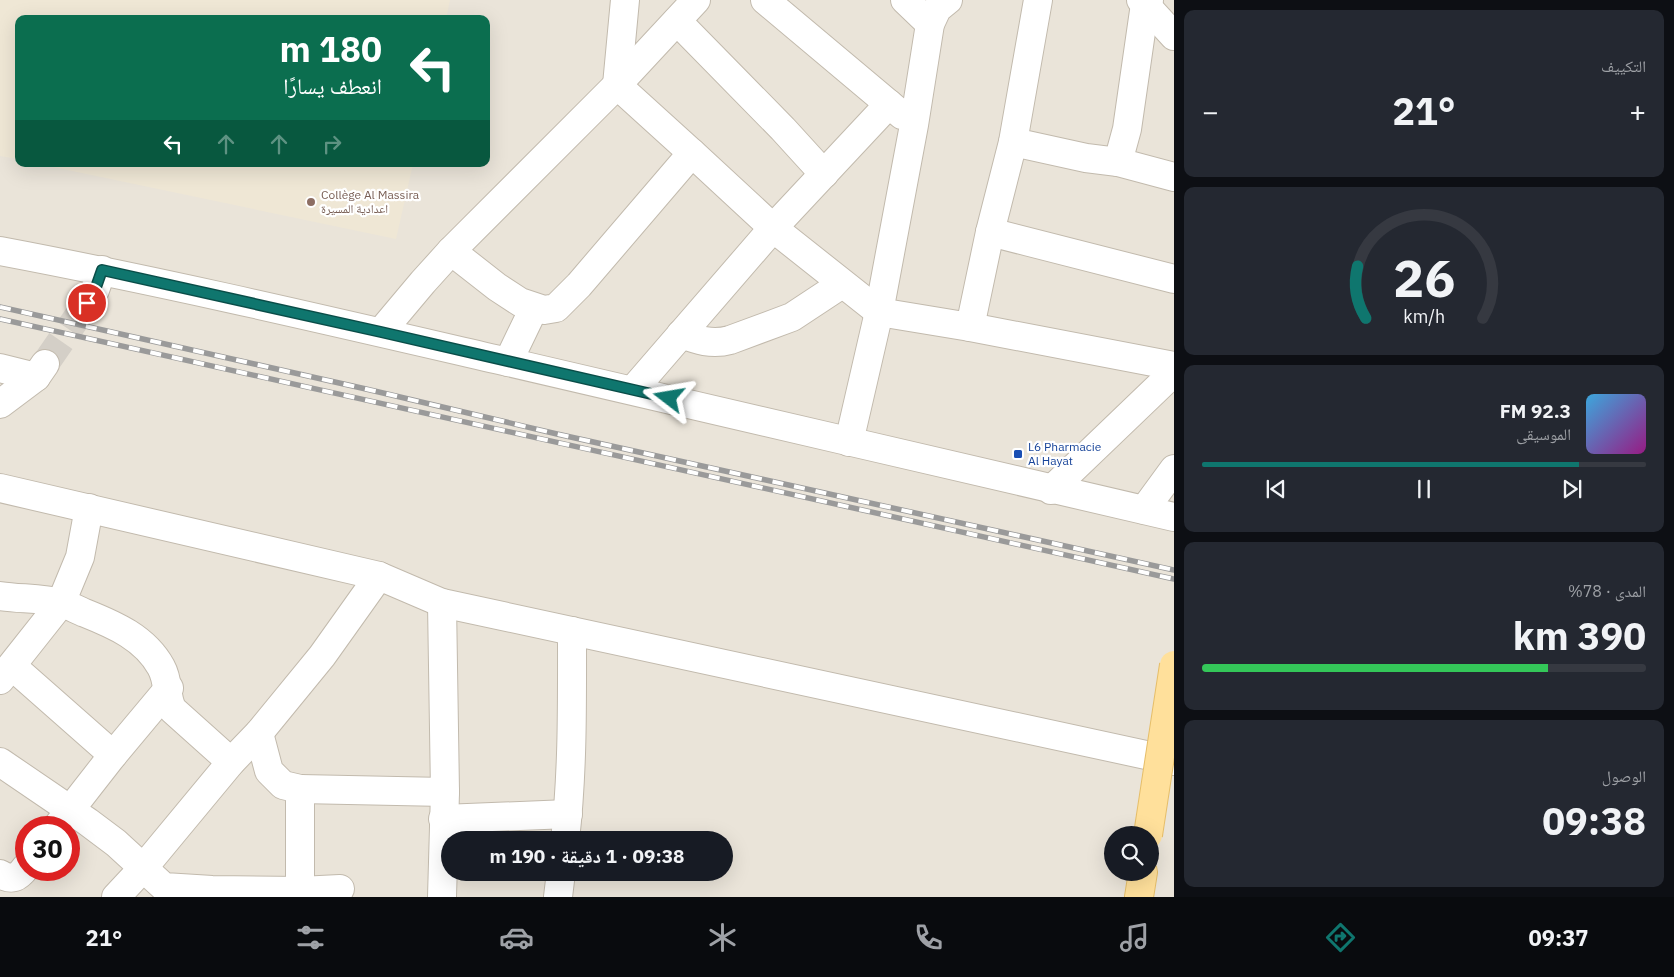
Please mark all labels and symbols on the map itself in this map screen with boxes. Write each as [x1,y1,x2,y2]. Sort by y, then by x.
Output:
place label: Collège Al Massira اعدادية المسيرة [321,187,420,216]
marker: Collège Al Massira اعدادية المسيرة [305,196,317,208]
pin [66,282,108,324]
position arrow [642,371,694,423]
place label: L6 Pharmacie Al Hayat [1028,439,1102,468]
marker: L6 Pharmacie Al Hayat [1012,448,1024,460]
speed limit sign: 30 [15,816,80,881]

